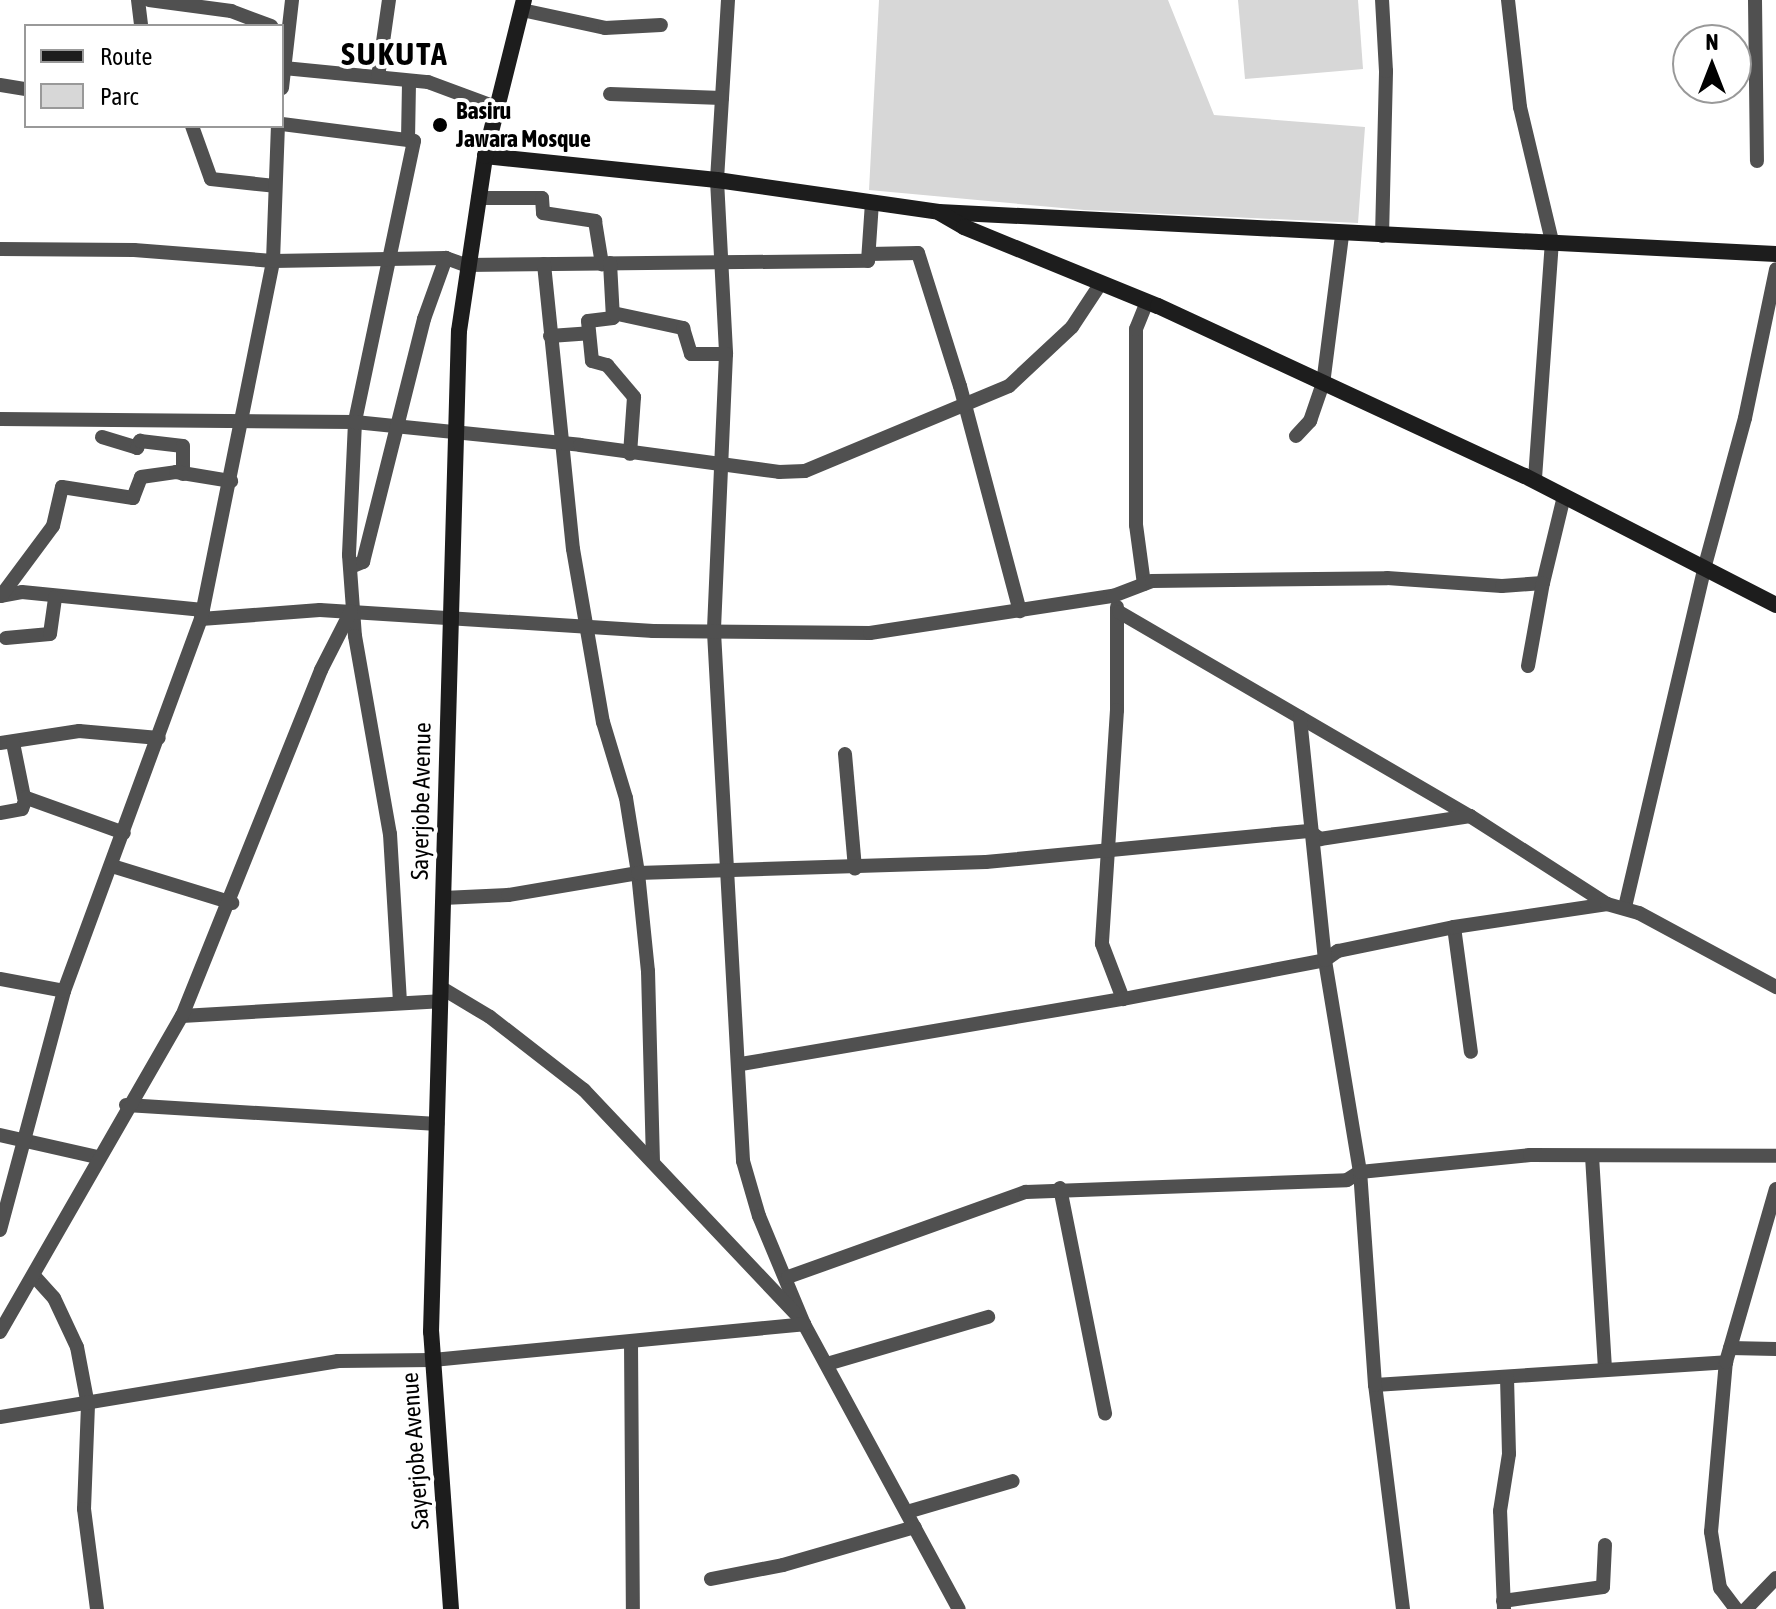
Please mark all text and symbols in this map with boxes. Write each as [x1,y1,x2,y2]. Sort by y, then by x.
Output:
legend [24,24,284,128]
north arrow [1672,24,1752,104]
text: N [1706,29,1718,55]
district label: SUKUTA [341,35,449,73]
text: Route [100,43,152,70]
text: Parc [100,83,138,110]
place label: Basiru Jawara Mosque [456,97,591,153]
marker: Basiru Jawara Mosque [431,116,449,134]
street label: Sayerjobe Avenue [405,722,437,880]
street label: Sayerjobe Avenue [395,1371,435,1531]

